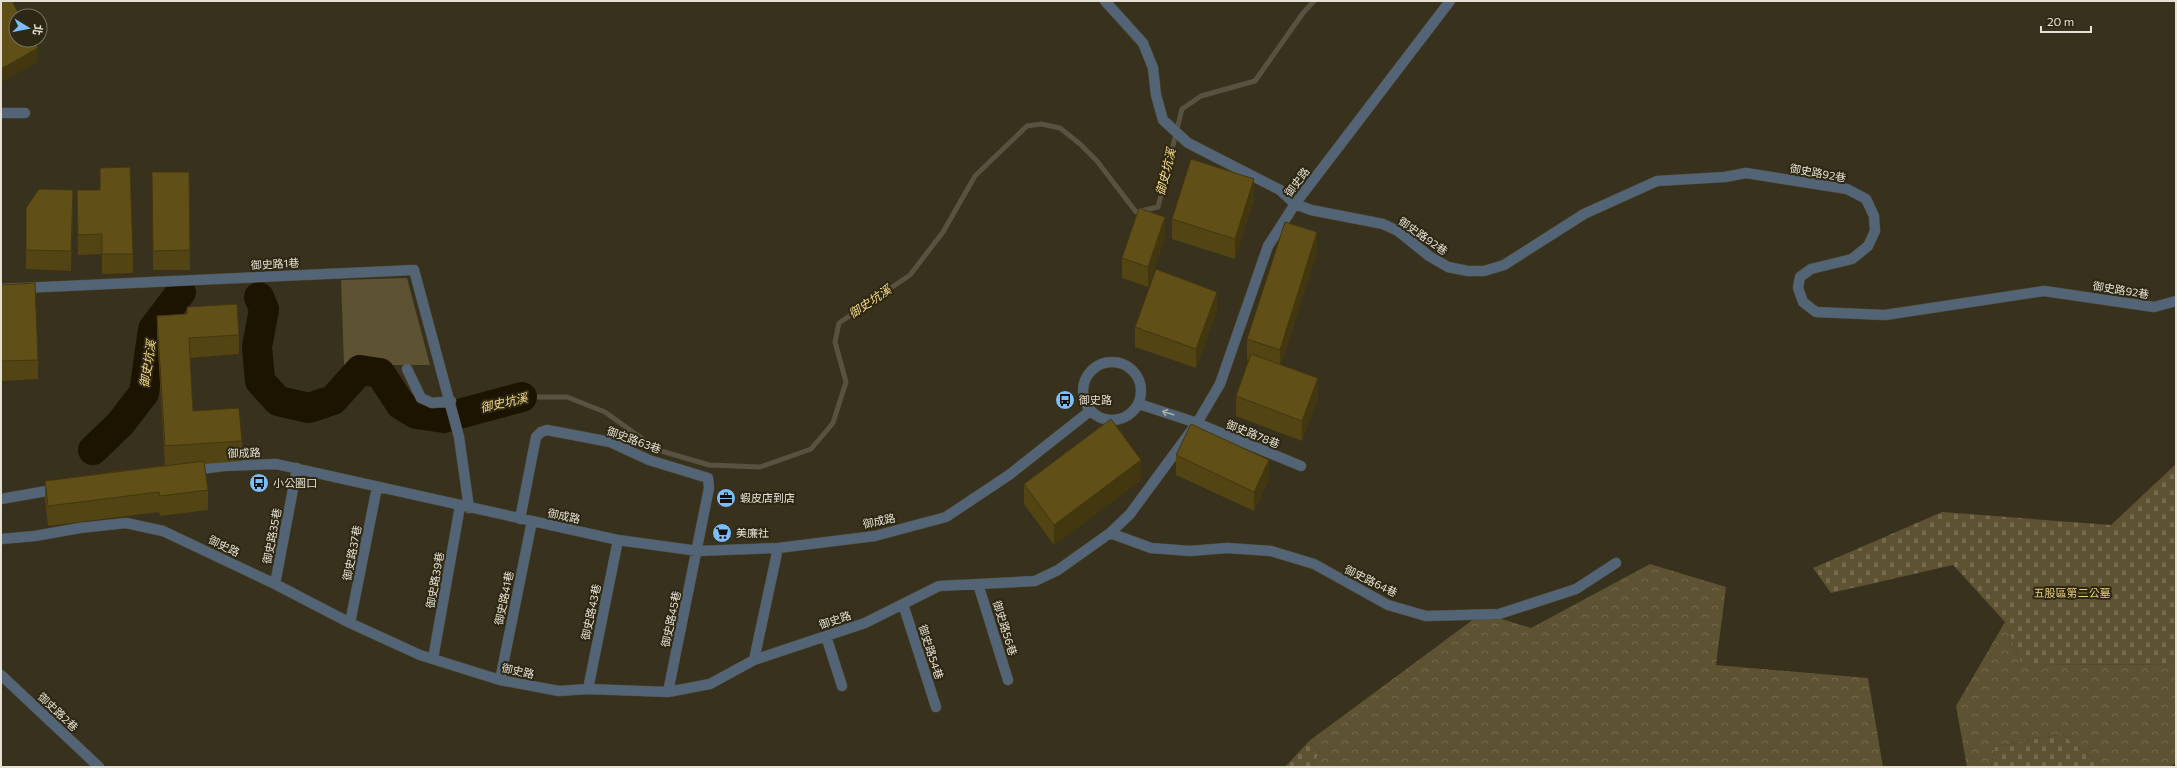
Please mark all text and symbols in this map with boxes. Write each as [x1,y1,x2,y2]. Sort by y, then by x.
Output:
north arrow [8,8,48,48]
scale bar [2041,8,2091,34]
text: 20 m [2047,14,2074,28]
text: 北 [31,23,46,36]
water label: 御史坑溪 [1152,145,1178,197]
street label: 御史路92巷 [1788,161,1847,184]
street label: 御史路 [1281,165,1312,200]
street label: 御史路92巷 [1395,213,1450,257]
street label: 御史路1巷 [249,256,300,271]
street label: 御史路92巷 [2091,278,2150,300]
water label: 御史坑溪 [846,281,895,320]
water label: 御史坑溪 [136,337,158,389]
water label: 御史坑溪 [479,389,531,414]
bus stop icon: 御史路 [1054,389,1076,411]
place label: 御史路 [1078,393,1112,406]
one-way arrow [1162,409,1174,417]
street label: 御史路78巷 [1224,417,1282,450]
street label: 御史路63巷 [604,423,663,455]
street label: 御成路 [226,445,261,460]
bus stop icon: 小公園口 [248,472,270,494]
place label: 小公園口 [273,476,317,489]
office icon: 蝦皮店到店 [715,487,737,509]
place label: 蝦皮店到店 [740,491,795,504]
street label: 御成路 [546,506,582,525]
street label: 御史路35巷 [260,507,283,566]
street label: 御成路 [860,511,896,531]
supermarket icon: 美廉社 [711,522,733,544]
street label: 御史路37巷 [340,524,363,583]
place label: 美廉社 [736,526,769,539]
street label: 御史路 [206,532,242,559]
street label: 御史路39巷 [423,551,446,610]
street label: 御史路64巷 [1342,562,1400,599]
street label: 御史路41巷 [491,570,516,627]
street label: 御史路43巷 [578,583,603,642]
park label: 五股區第二公墓 [2034,586,2111,599]
street label: 御史路45巷 [658,590,683,649]
street label: 御史路56巷 [991,598,1020,657]
street label: 御史路 [816,608,853,631]
street label: 御史路54巷 [916,622,946,681]
street label: 御史路 [500,661,536,680]
street label: 御史路2巷 [35,689,81,733]

